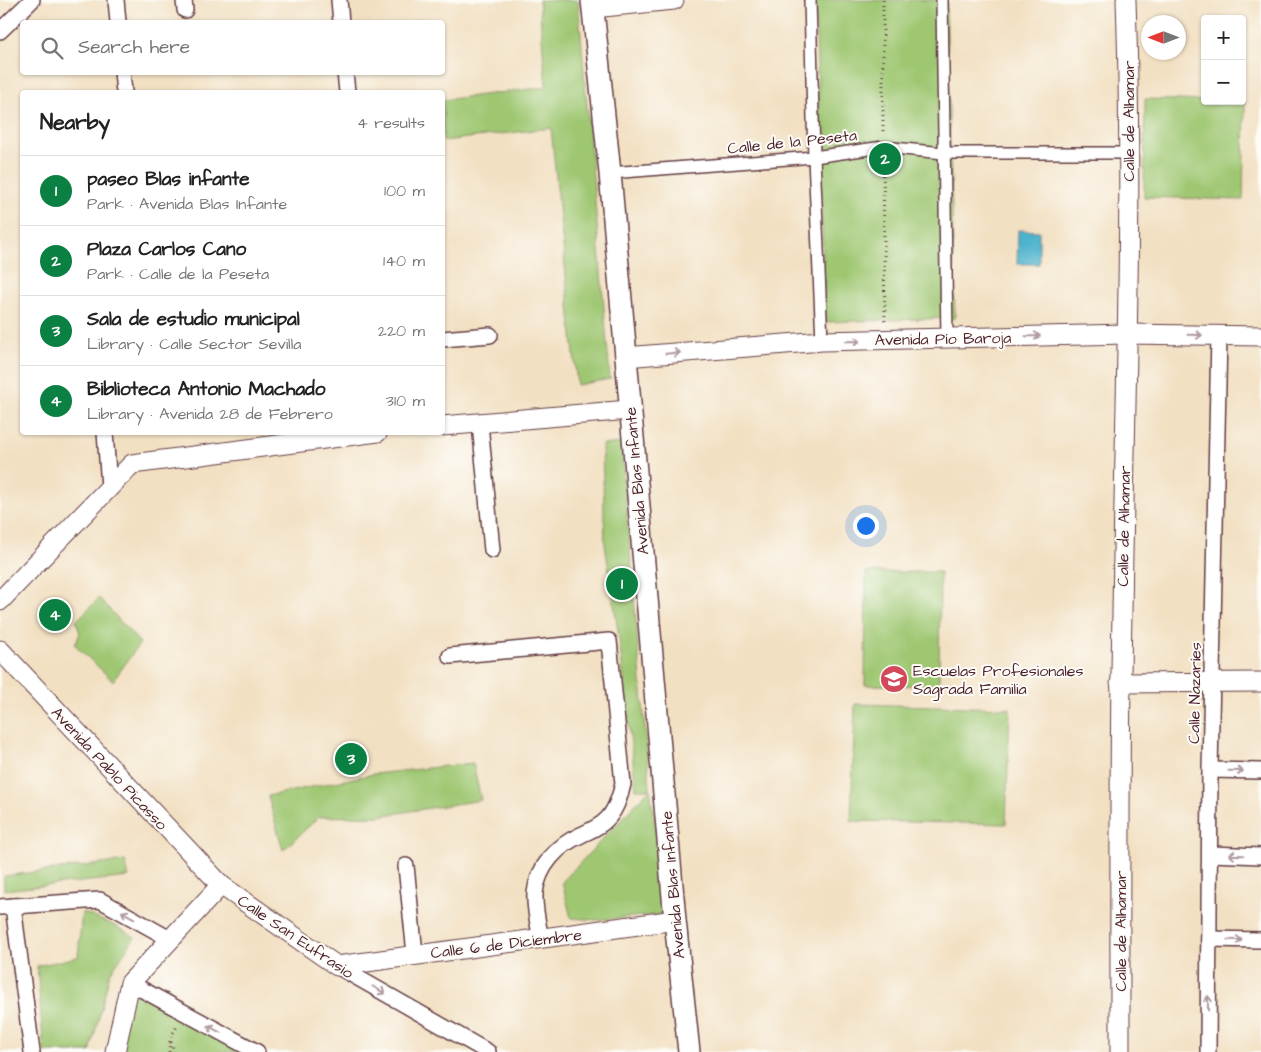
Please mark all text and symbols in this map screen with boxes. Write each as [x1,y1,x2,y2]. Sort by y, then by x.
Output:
north arrow [1141,15,1186,60]
map controls [1201,15,1246,105]
button: + [1201,15,1246,60]
search box [20,20,445,75]
icon: search [38,34,66,62]
text: Search here [78,34,190,61]
street label: Calle de Alhamar [1118,60,1140,182]
button: − [1201,60,1246,105]
text: Nearby [40,108,110,137]
text: 4 results [357,112,425,134]
street label: Calle de la Peseta [726,124,858,160]
pin: 2 [869,140,901,178]
text: paseo Blas infante [87,166,249,193]
text: 1 [55,180,57,202]
text: 100 m [384,180,425,202]
text: Park · Avenida Blas Infante [87,193,287,215]
text: Plaza Carlos Cano [87,236,246,263]
text: 2 [51,250,61,272]
text: 140 m [383,250,425,272]
text: Park · Calle de la Peseta [87,263,269,285]
text: Sala de estudio municipal [87,306,300,333]
text: 3 [52,320,60,342]
text: 220 m [378,320,425,342]
street label: Avenida Pío Baroja [874,327,1012,351]
one-way arrow [1187,330,1203,340]
one-way arrow [1024,331,1041,341]
text: Library · Calle Sector Sevilla [87,333,301,355]
one-way arrow [845,336,861,345]
one-way arrow [665,349,681,358]
text: Biblioteca Antonio Machado [87,376,325,403]
text: 4 [51,390,61,412]
text: 310 m [386,390,425,412]
text: Library · Avenida 28 de Febrero [87,403,333,425]
street label: Avenida Blas Infante [620,406,654,556]
street label: Calle de Alhamar [1112,465,1136,587]
your location [853,513,879,539]
pin: 1 [606,565,638,603]
pin: 4 [39,596,71,634]
street label: Calle Nazaríes [1183,642,1207,744]
place label: Escuelas Profesionales Sagrada Familia [913,660,1083,701]
school or university icon: Escuelas Profesionales Sagrada Familia [879,664,909,694]
street label: Avenida Pablo Picasso [46,702,172,835]
pin: 3 [335,740,367,778]
one-way arrow [1227,766,1243,775]
street label: Avenida Blas Infante [656,810,690,960]
one-way arrow [1228,850,1244,860]
street label: Calle de Alhamar [1110,870,1132,992]
street label: Calle San Eufrasio [233,890,358,984]
one-way arrow [121,910,135,920]
street label: Calle 6 de Diciembre [429,924,583,964]
one-way arrow [1227,935,1243,944]
one-way arrow [372,986,386,996]
one-way arrow [1203,996,1213,1012]
one-way arrow [207,1024,222,1034]

